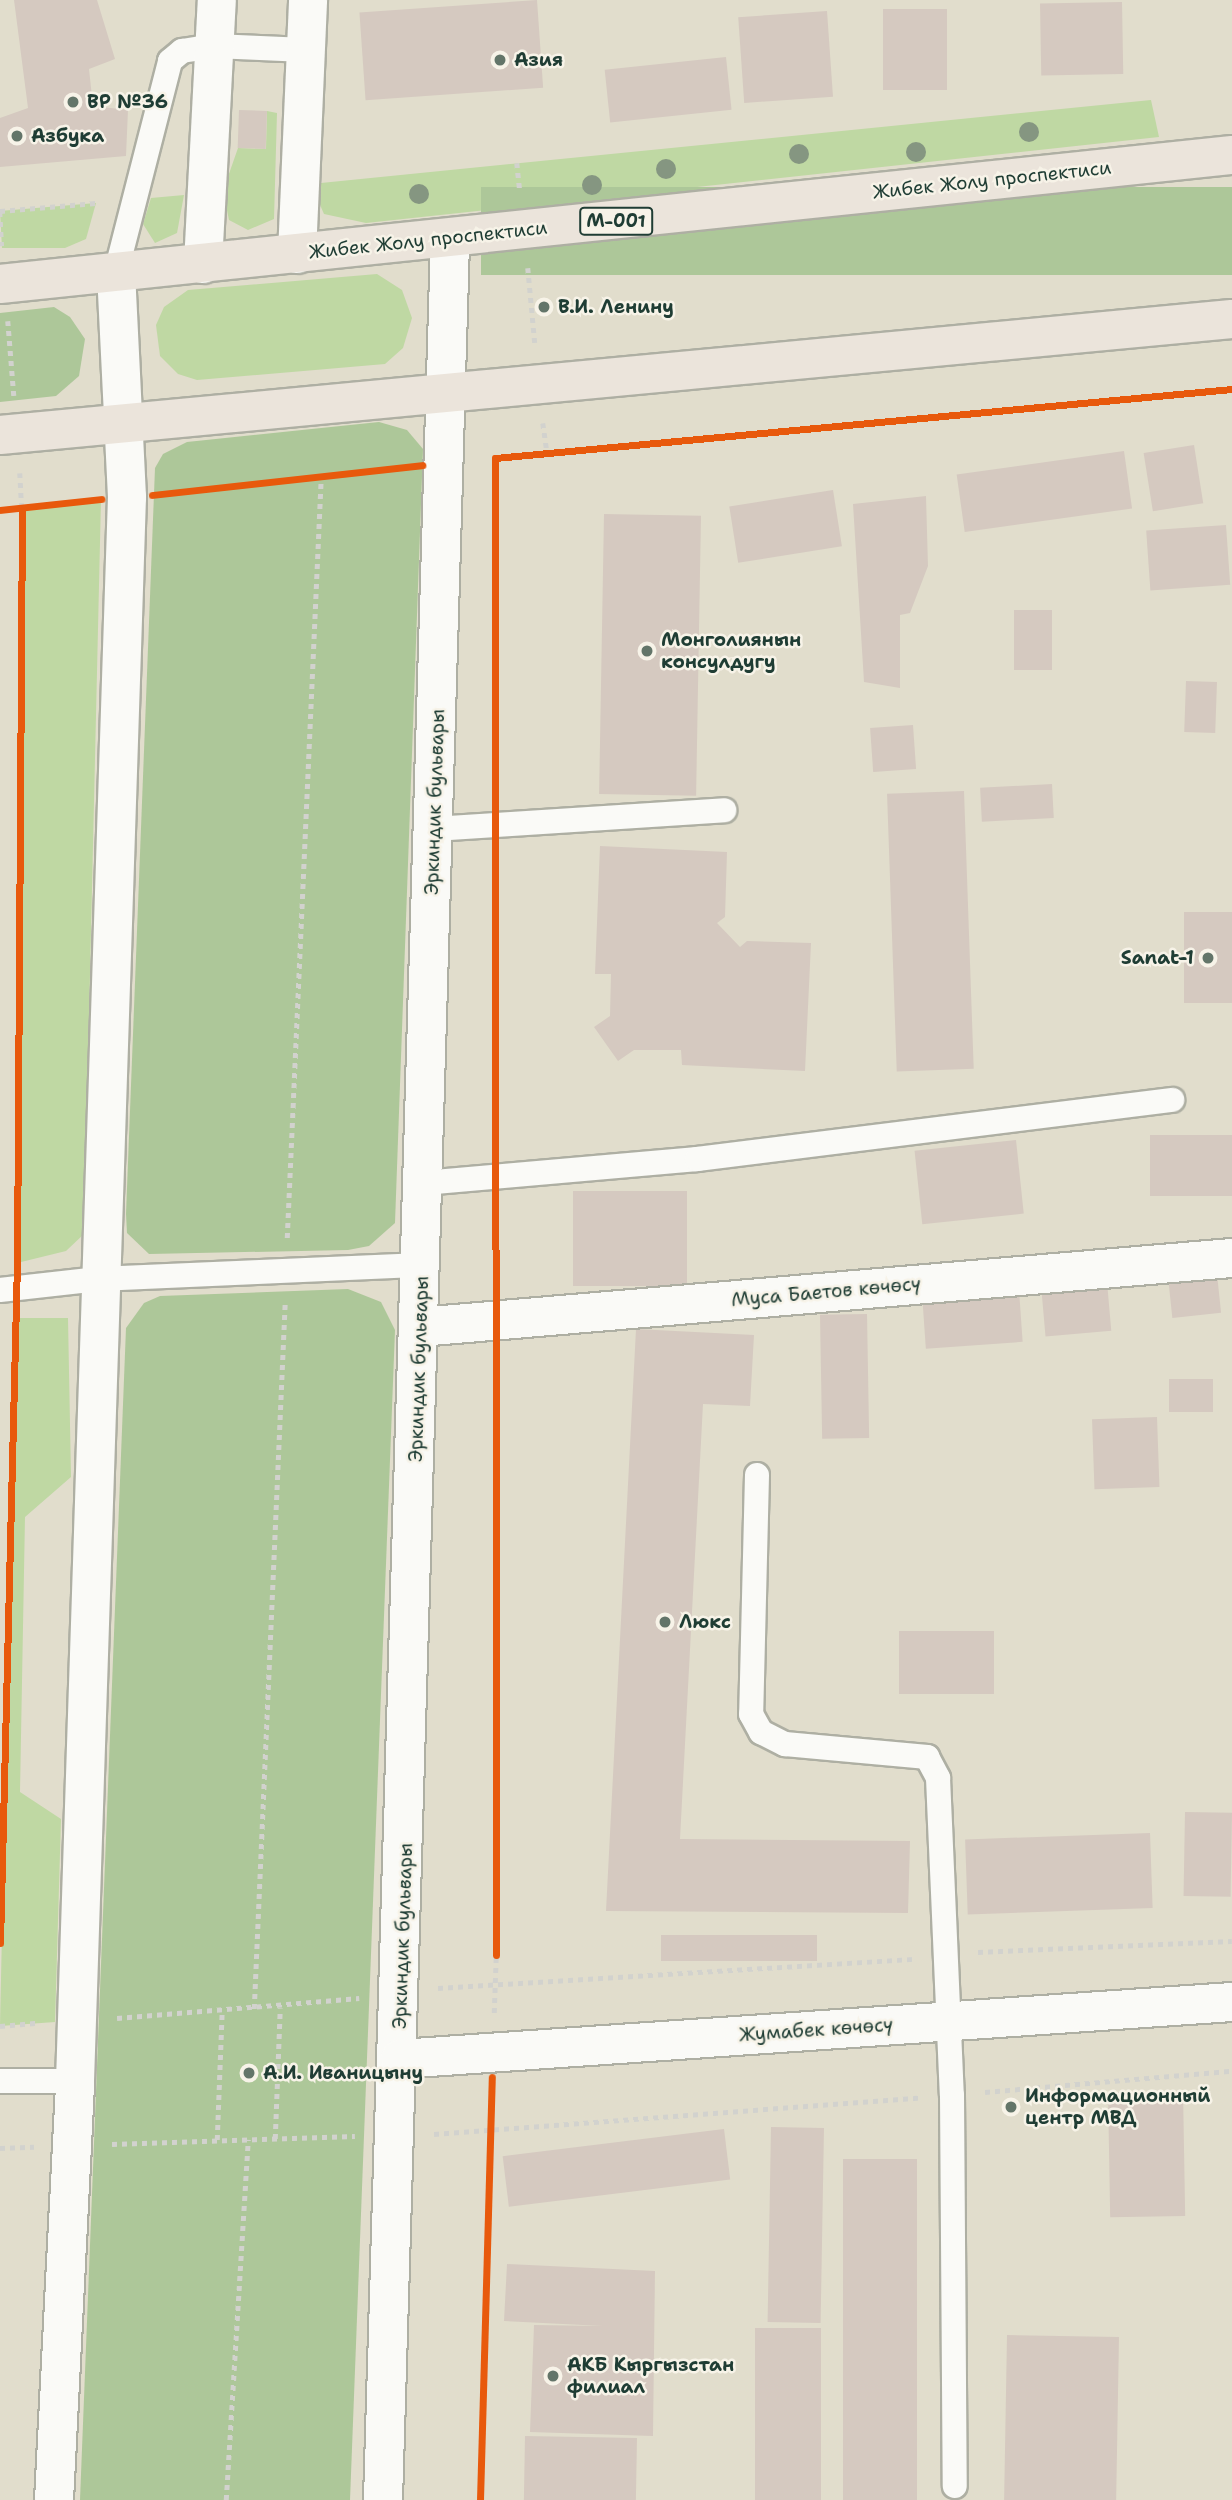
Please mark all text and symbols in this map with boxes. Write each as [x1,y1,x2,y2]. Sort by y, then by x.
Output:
place label: Азия [514,49,563,71]
marker: Азия [492,52,508,68]
place label: BP №36 [87,91,168,113]
marker: BP №36 [65,94,81,110]
place label: Азбука [31,125,104,147]
marker: Азбука [9,128,25,144]
street label: Жибек Жолу проспектиси [872,156,1112,204]
road number: М-001 [578,206,654,236]
street label: Жибек Жолу проспектиси [308,216,548,264]
place label: В.И. Ленину [558,296,674,318]
marker: В.И. Ленину [536,299,552,315]
place label: Монголиянын консулдугу [661,629,801,673]
marker: Монголиянын консулдугу [639,643,655,659]
street label: Эркиндик бульвары [420,709,450,895]
place label: Sanat-1 [1121,947,1194,969]
marker: Sanat-1 [1200,950,1216,966]
street label: Муса Баетов көчөсү [730,1272,922,1312]
street label: Эркиндик бульвары [404,1276,434,1462]
place label: Люкс [679,1611,731,1633]
marker: Люкс [657,1614,673,1630]
street label: Эркиндик бульвары [388,1843,418,2029]
street label: Жумабек көчөсү [738,2013,894,2047]
place label: А.И. Иваницыну [263,2062,423,2084]
marker: А.И. Иваницыну [241,2065,257,2081]
place label: Информационный центр МВД [1025,2085,1210,2129]
marker: Информационный центр МВД [1003,2099,1019,2115]
place label: АКБ Кыргызстан филиал [567,2354,734,2398]
marker: АКБ Кыргызстан филиал [545,2368,561,2384]

